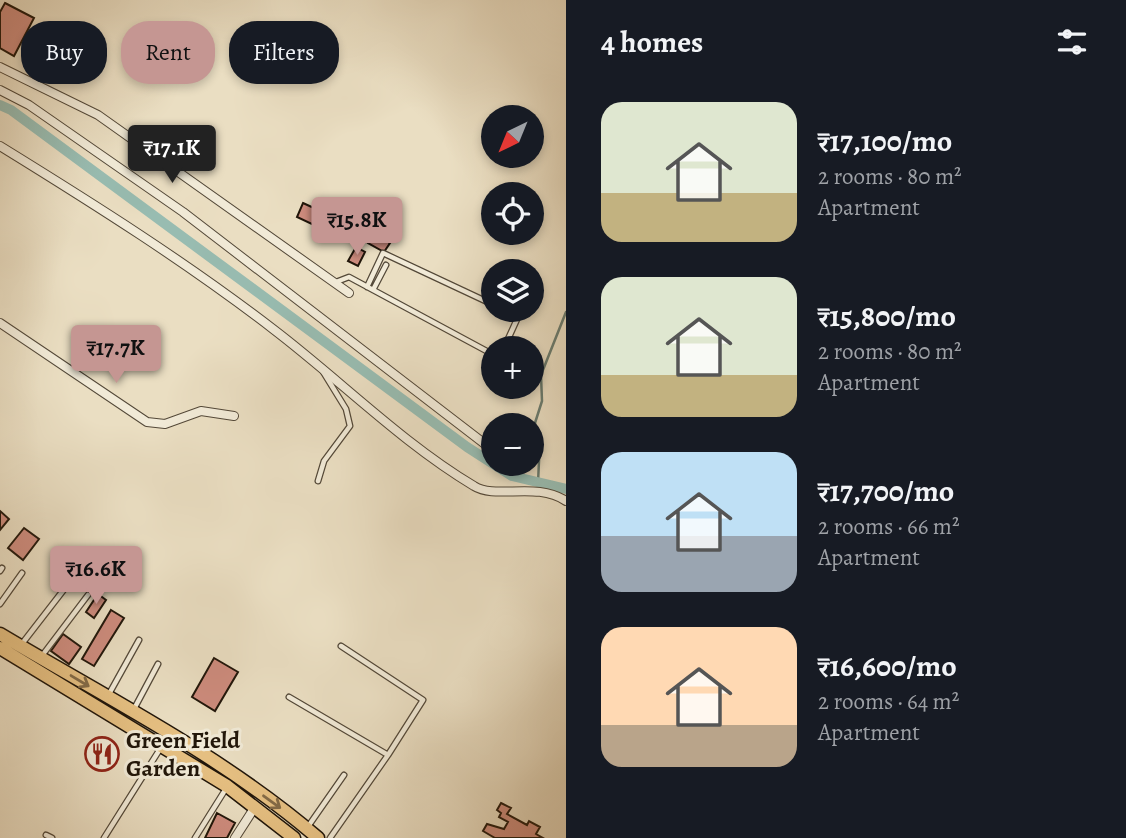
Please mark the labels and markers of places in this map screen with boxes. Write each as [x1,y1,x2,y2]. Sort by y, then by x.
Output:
pin: ₹17.1K [115,125,229,185]
pin: ₹15.8K [300,198,414,257]
pin: ₹17.7K [59,326,173,385]
pin: ₹16.6K [39,546,153,606]
place label: Green Field Garden [126,724,240,784]
restaurant icon: Green Field Garden [83,735,121,773]

